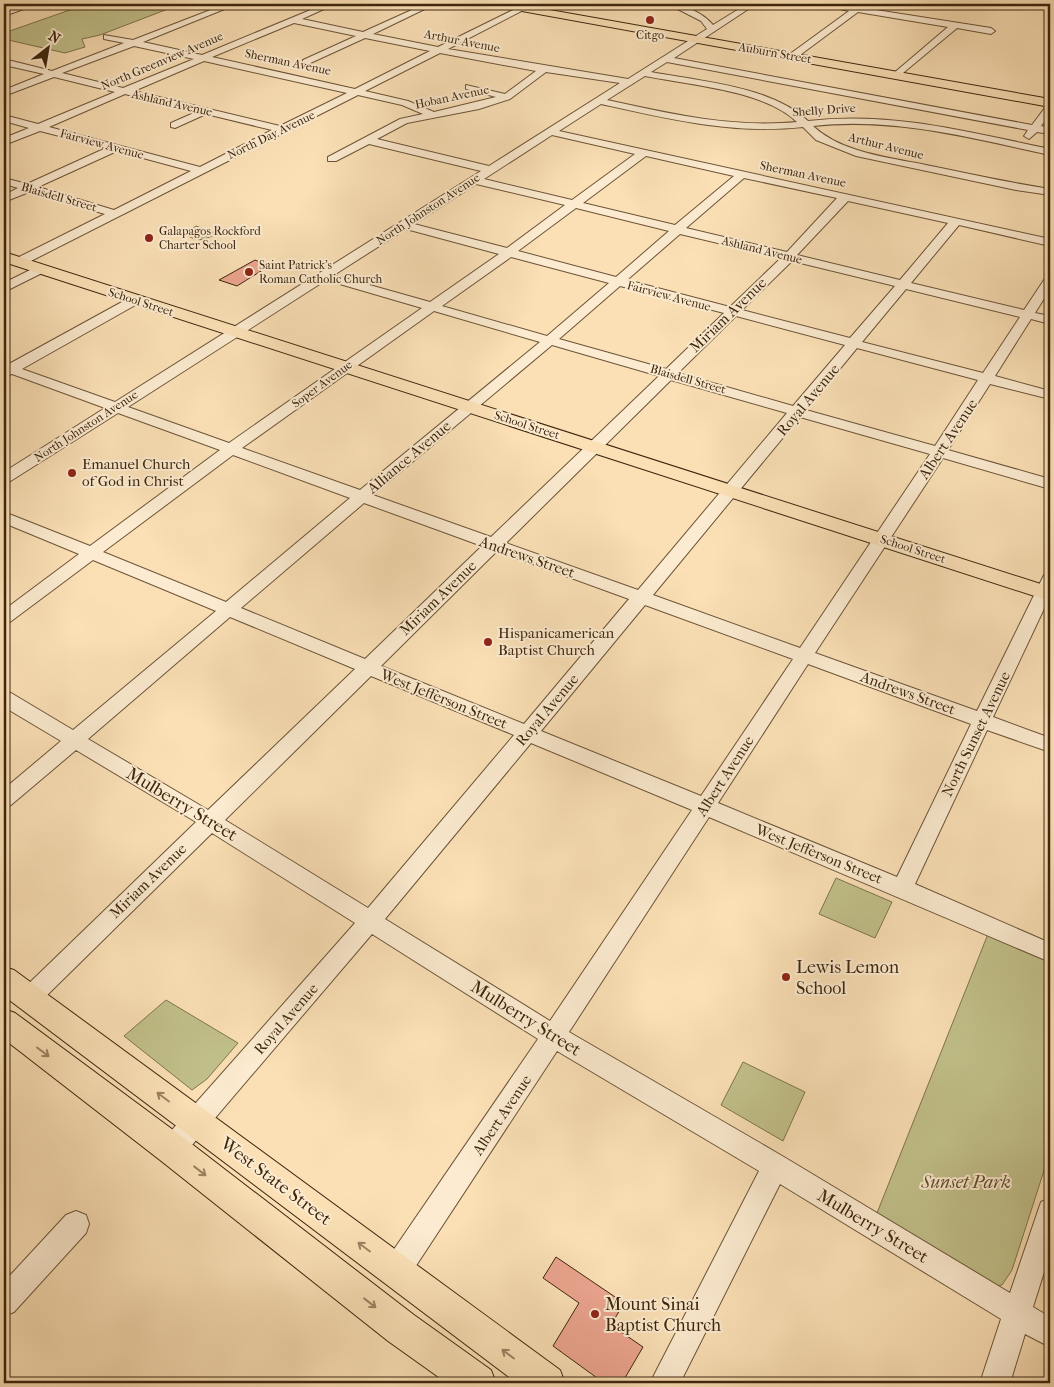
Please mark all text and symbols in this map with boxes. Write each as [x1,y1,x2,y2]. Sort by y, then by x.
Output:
marker: Citgo [644,14,656,26]
north arrow [22,22,72,72]
text: N [46,27,64,48]
street label: Arthur Avenue [422,27,501,55]
place label: Citgo [636,28,664,42]
street label: North Greenview Avenue [99,29,225,93]
street label: Auburn Street [737,40,813,66]
street label: Sherman Avenue [244,46,332,78]
street label: Hoban Avenue [414,82,490,112]
street label: Ashland Avenue [129,87,214,119]
street label: Shelly Drive [792,101,856,119]
street label: North Day Avenue [225,108,317,162]
street label: Fairview Avenue [59,126,145,162]
street label: Arthur Avenue [846,130,925,162]
street label: Sherman Avenue [759,158,847,190]
street label: North Johnston Avenue [374,170,482,248]
street label: Blaisdell Street [20,180,99,215]
place label: Galapagos Rockford Charter School [159,224,261,252]
marker: Galapagos Rockford Charter School [143,232,155,244]
street label: Ashland Avenue [719,233,804,267]
place label: Saint Patrick's Roman Catholic Church [259,258,383,286]
marker: Saint Patrick's Roman Catholic Church [243,266,255,278]
street label: Miriam Avenue [686,273,771,356]
street label: Fairview Avenue [626,278,712,314]
street label: School Street [107,285,176,319]
street label: Soper Avenue [289,357,355,411]
street label: Royal Avenue [773,360,844,440]
street label: Blaisdell Street [649,362,728,397]
street label: North Johnston Avenue [32,387,140,465]
street label: Albert Avenue [914,395,982,483]
street label: School Street [493,408,562,442]
street label: Alliance Avenue [363,416,455,498]
place label: Emanuel Church of God in Christ [82,455,191,490]
marker: Emanuel Church of God in Christ [66,467,78,479]
street label: Andrews Street [476,532,578,582]
street label: School Street [879,532,948,566]
street label: Miriam Avenue [396,556,481,639]
place label: Hispanicamerican Baptist Church [498,624,615,659]
marker: Hispanicamerican Baptist Church [482,636,494,648]
street label: West Jefferson Street [377,665,511,733]
street label: Andrews Street [857,667,958,719]
street label: North Sunset Avenue [938,668,1014,799]
street label: Royal Avenue [512,670,583,750]
street label: Albert Avenue [692,732,758,821]
street label: Mulberry Street [122,763,242,846]
street label: West Jefferson Street [752,820,886,888]
street label: Miriam Avenue [106,839,191,922]
place label: Lewis Lemon School [796,957,900,999]
marker: Lewis Lemon School [780,971,792,983]
street label: Mulberry Street [467,976,585,1061]
street label: Royal Avenue [250,979,322,1058]
one-way arrow [36,1046,49,1057]
street label: Albert Avenue [468,1071,536,1159]
one-way arrow [157,1092,170,1103]
street label: West State Street [215,1132,336,1230]
one-way arrow [193,1165,206,1176]
park label: Sunset Park [920,1172,1011,1193]
street label: Mulberry Street [813,1185,933,1268]
one-way arrow [358,1241,371,1252]
place label: Mount Sinai Baptist Church [605,1294,721,1336]
one-way arrow [363,1298,377,1308]
marker: Mount Sinai Baptist Church [589,1308,601,1320]
one-way arrow [501,1349,515,1359]

